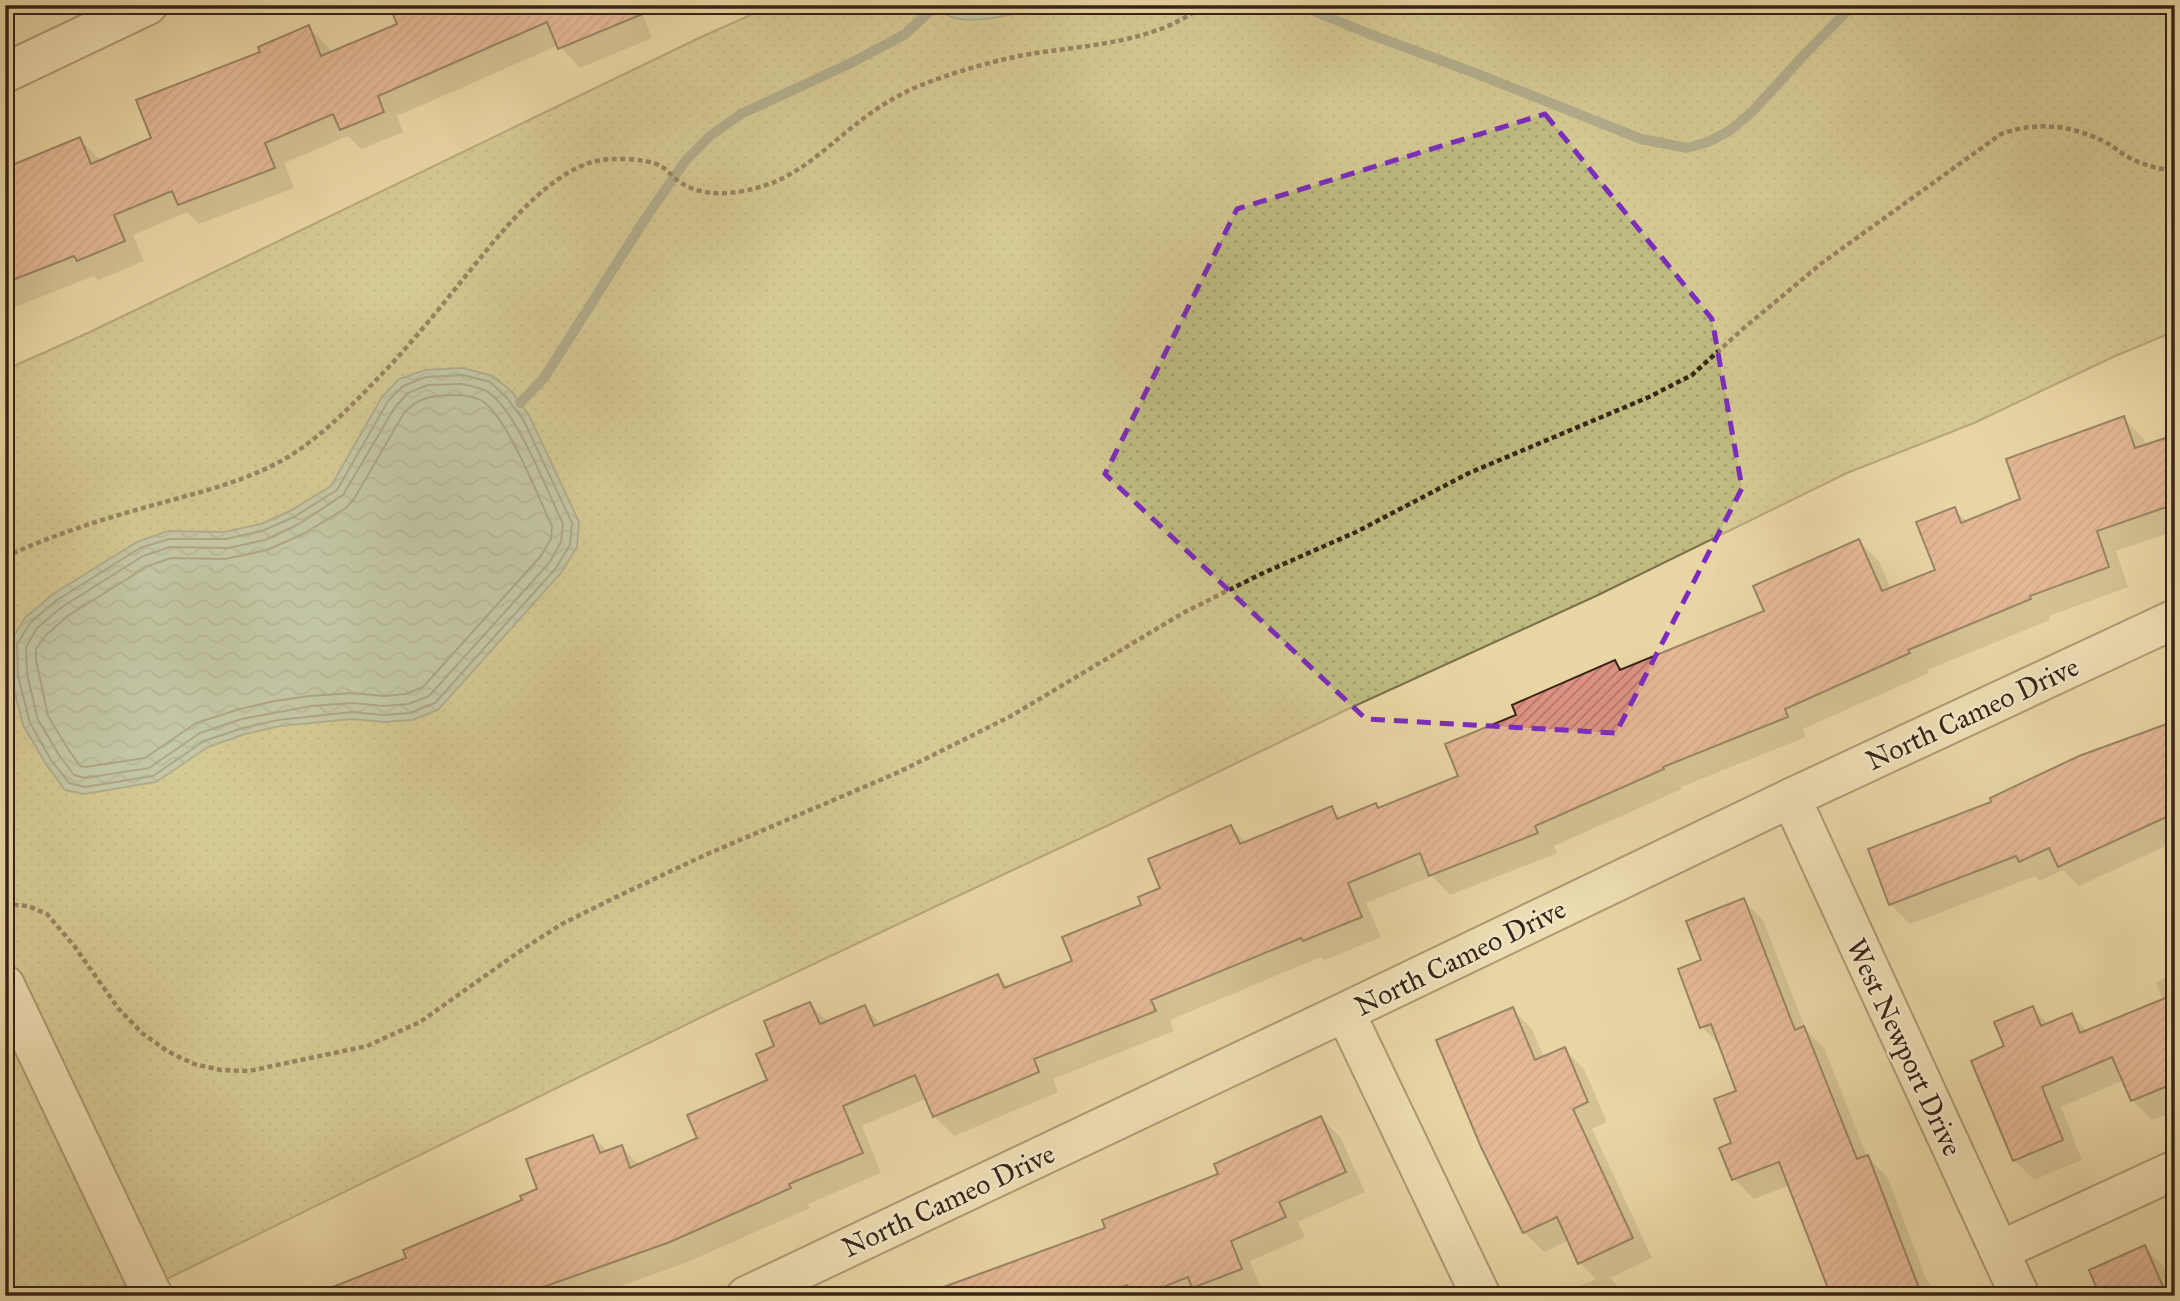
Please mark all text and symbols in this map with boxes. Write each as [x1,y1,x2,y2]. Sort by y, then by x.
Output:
street label: North Cameo Drive [1860,649,2084,778]
street label: North Cameo Drive [1349,891,1572,1024]
street label: West Newport Drive [1839,933,1970,1162]
street label: North Cameo Drive [836,1136,1060,1265]

